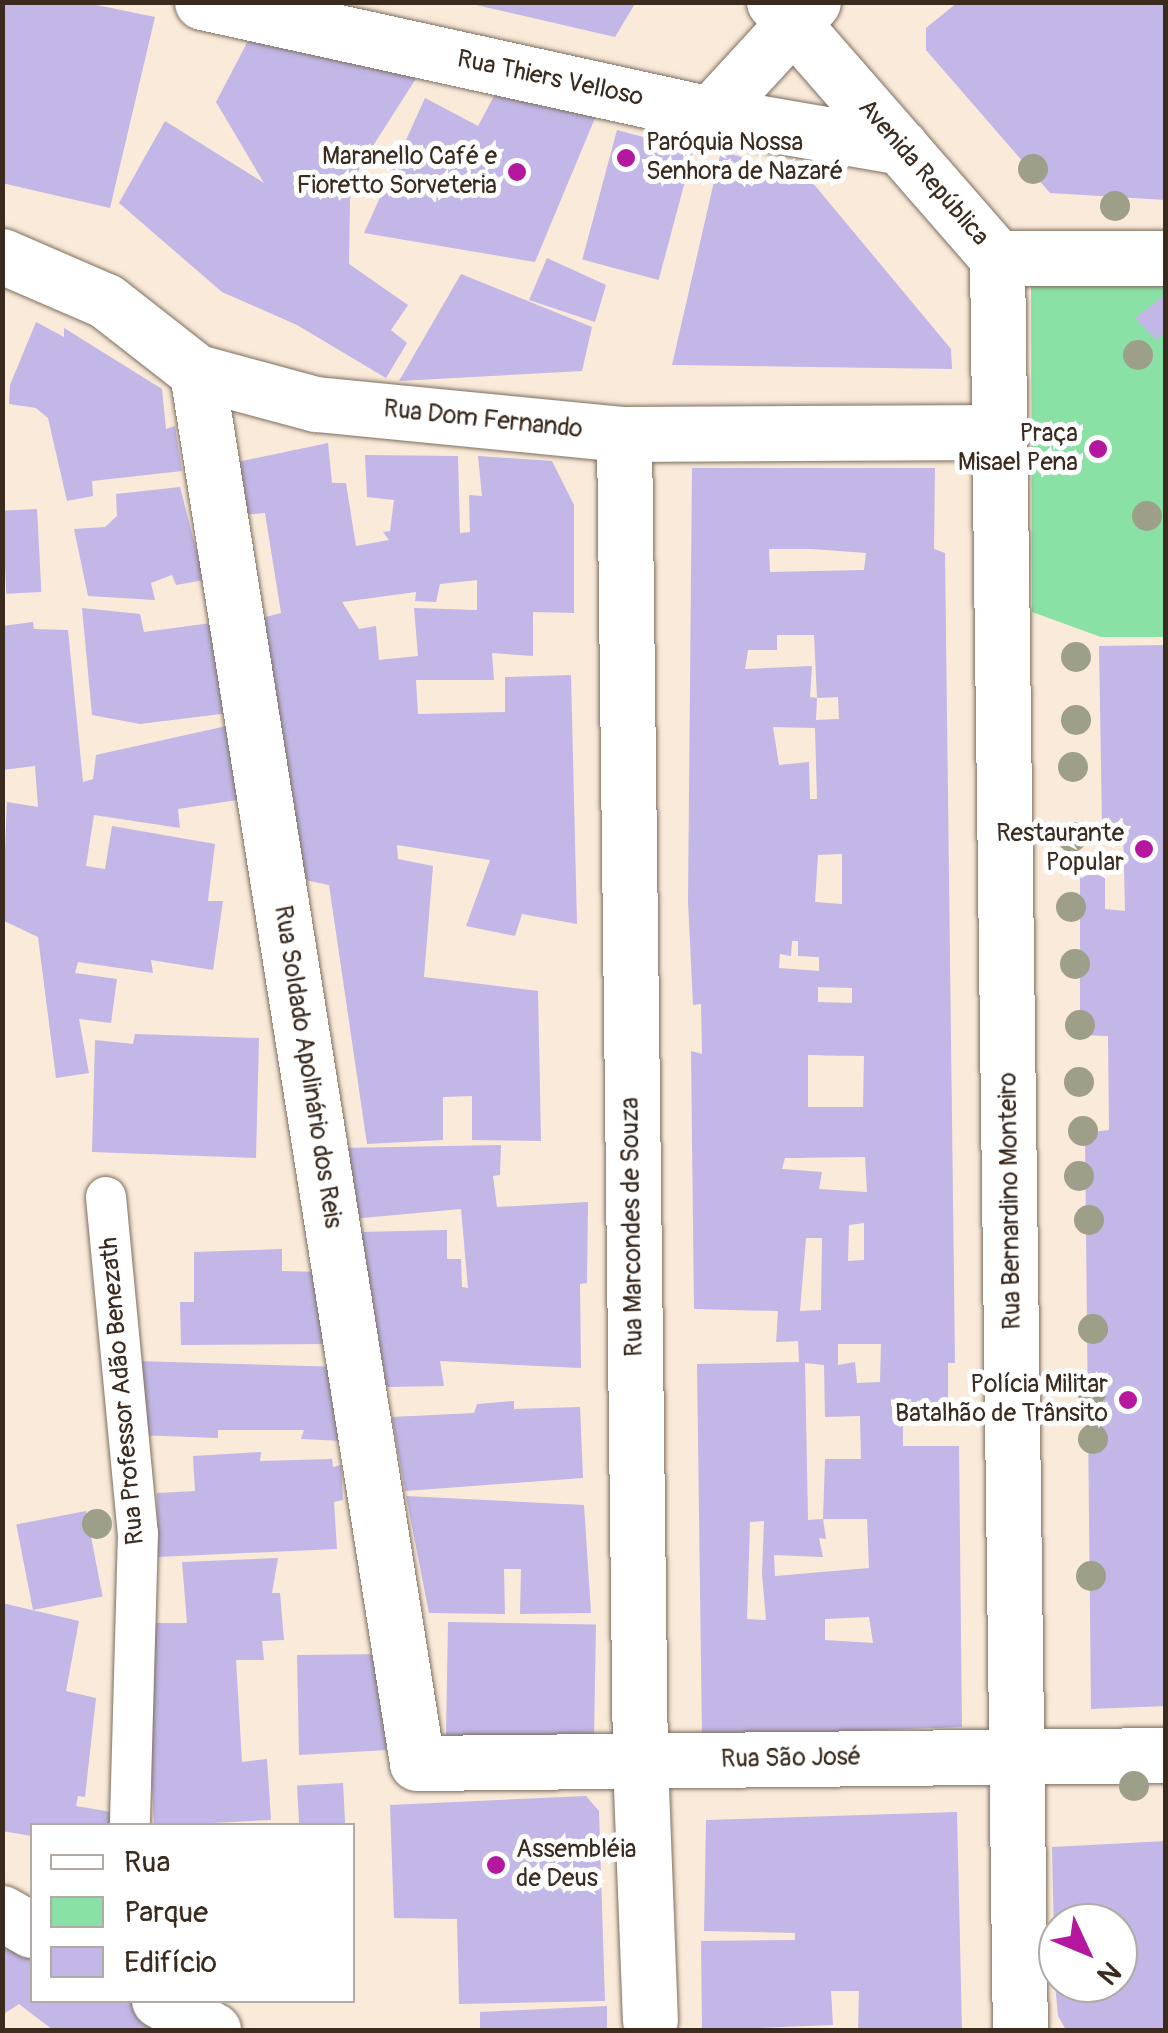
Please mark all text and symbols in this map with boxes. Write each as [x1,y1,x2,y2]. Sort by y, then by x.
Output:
street label: Rua Thiers Velloso [454,45,646,113]
street label: Avenida República [851,94,995,252]
place label: Paróquia Nossa Senhora de Nazaré [646,129,843,188]
place label: Maranello Café e Fioretto Sorveteria [296,143,497,202]
marker: Paróquia Nossa Senhora de Nazaré [615,147,637,169]
marker: Maranello Café e Fioretto Sorveteria [506,161,528,183]
street label: Rua Dom Fernando [382,395,584,445]
place label: Praça Misael Pena [958,420,1078,479]
marker: Praça Misael Pena [1087,438,1109,460]
place label: Restaurante Popular [996,820,1124,879]
marker: Restaurante Popular [1133,838,1155,860]
street label: Rua Soldado Apolinário dos Reis [267,903,347,1231]
street label: Rua Bernardino Monteiro [994,1072,1028,1330]
street label: Rua Marcondes de Souza [616,1097,650,1357]
street label: Rua Professor Adão Benezath [95,1236,151,1546]
place label: Polícia Militar Batalhão de Trânsito [895,1371,1108,1430]
marker: Polícia Militar Batalhão de Trânsito [1117,1389,1139,1411]
street label: Rua São José [721,1743,861,1775]
legend [30,1823,355,2003]
place label: Assembléia de Deus [516,1836,636,1895]
text: Rua [124,1844,170,1881]
marker: Assembléia de Deus [485,1854,507,1876]
text: Parque [124,1894,208,1931]
north arrow [1038,1903,1138,2003]
text: Edifício [124,1944,217,1981]
text: N [1089,1954,1128,1992]

